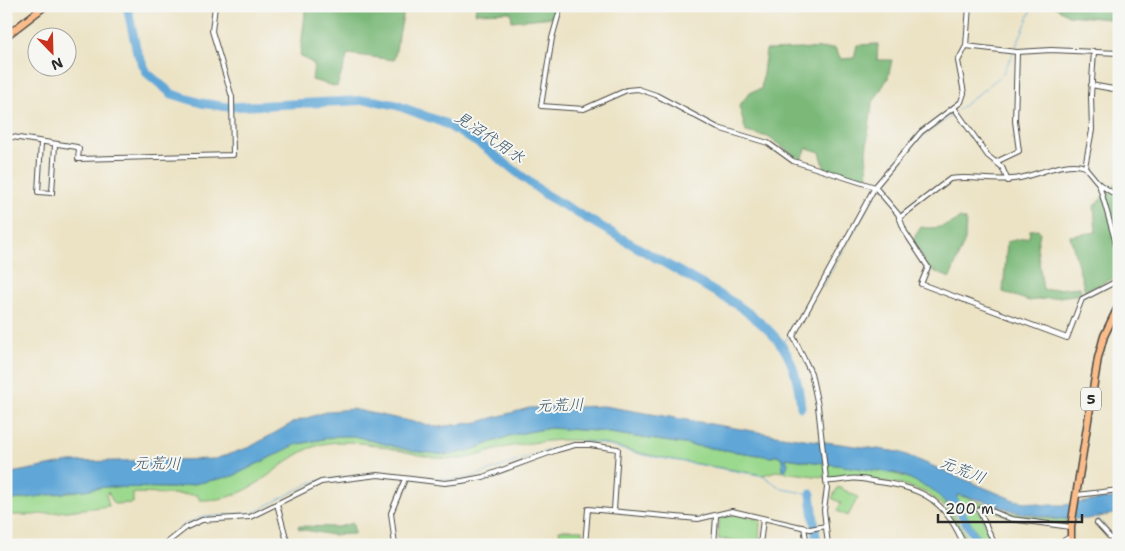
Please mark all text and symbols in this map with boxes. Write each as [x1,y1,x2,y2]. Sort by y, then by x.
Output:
north arrow [28,28,78,78]
text: N [48,54,66,74]
water label: 見沼代用水 [451,106,529,168]
road number: 5 [1081,388,1101,410]
water label: 元荒川 [536,394,584,416]
water label: 元荒川 [937,451,989,489]
water label: 元荒川 [133,452,181,474]
scale bar [938,491,1081,523]
text: 200 m [945,499,994,519]

